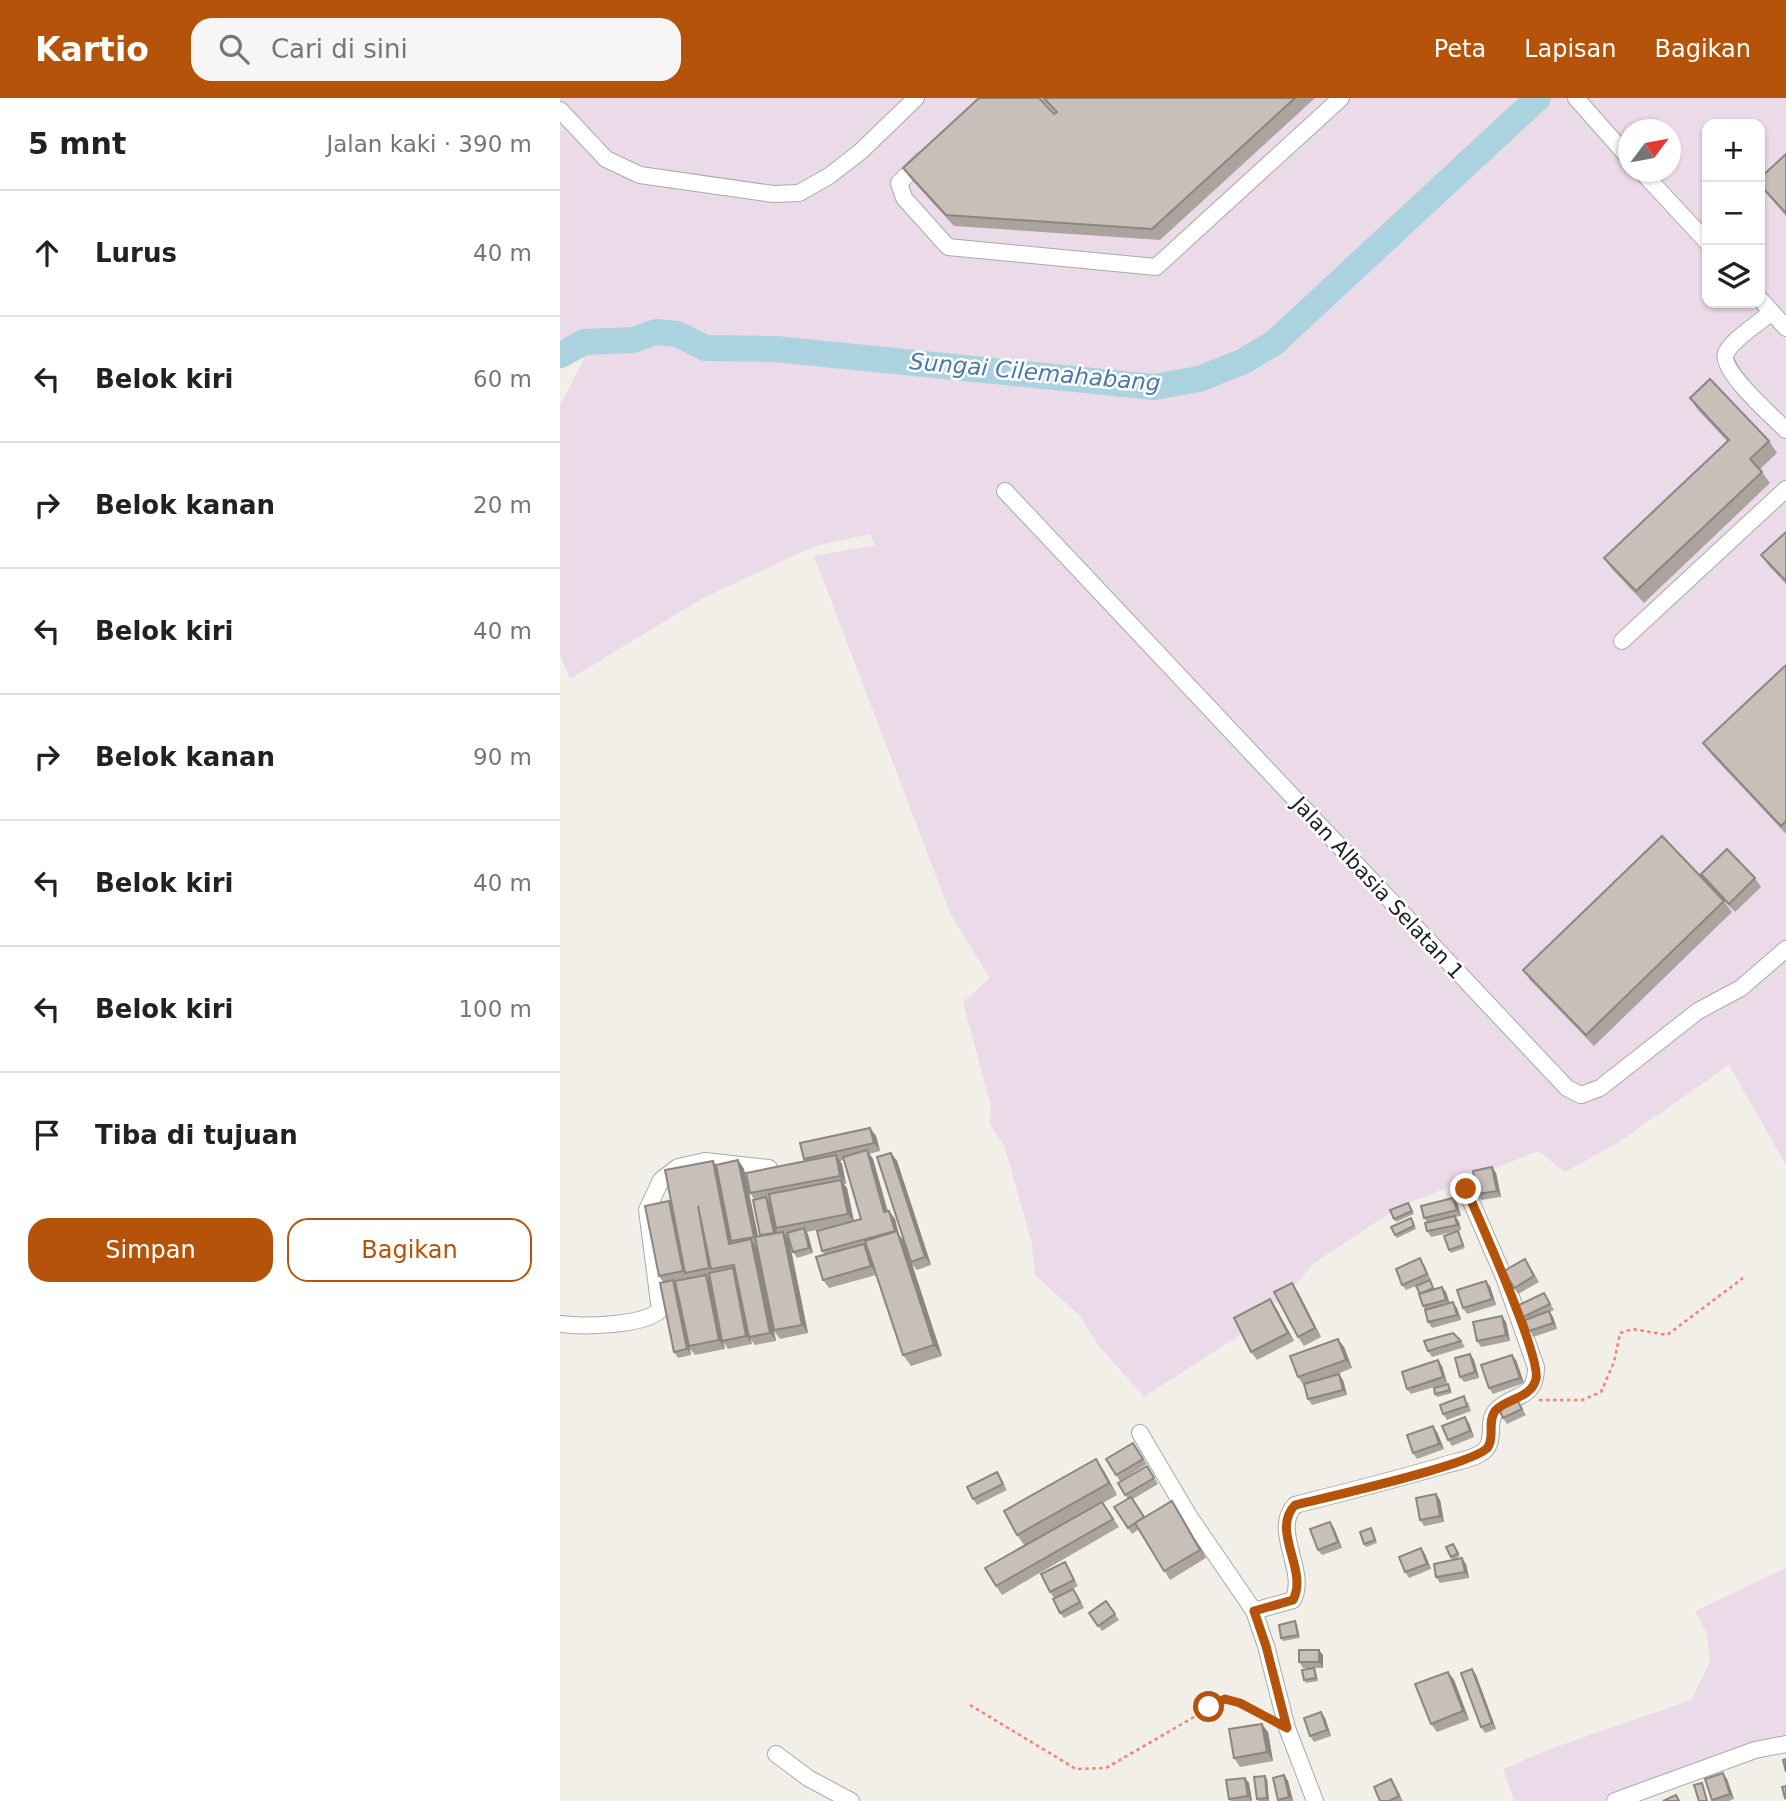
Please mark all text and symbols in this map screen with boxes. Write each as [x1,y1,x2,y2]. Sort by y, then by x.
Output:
search box [191,18,681,81]
text: Kartio [35,30,149,69]
icon: search [215,30,253,68]
text: Cari di sini [271,34,408,64]
text: Peta [1434,35,1486,63]
text: Lapisan [1524,35,1617,63]
text: Bagikan [1655,35,1751,63]
north arrow [1618,119,1681,182]
map controls [1702,119,1765,308]
button: + [1702,119,1765,182]
text: 5 mnt [28,126,126,161]
text: Jalan kaki · 390 m [326,131,532,157]
button: − [1702,182,1765,245]
icon: ahead [28,234,66,272]
text: Lurus [95,238,177,268]
text: 40 m [473,240,532,266]
button: layers [1702,245,1765,308]
water label: Sungai Cilemahabang [908,348,1162,396]
icon: left [28,360,66,398]
text: Belok kiri [95,364,234,394]
text: 60 m [473,366,532,392]
icon: right [28,486,66,524]
text: Belok kanan [95,490,275,520]
text: 20 m [473,492,532,518]
icon: left [28,612,66,650]
text: Belok kiri [95,616,234,646]
text: 40 m [473,618,532,644]
icon: right [28,738,66,776]
text: Belok kanan [95,742,275,772]
text: 90 m [473,744,532,770]
street label: Jalan Albasia Selatan 1 [1286,791,1469,984]
icon: left [28,864,66,902]
text: Belok kiri [95,868,234,898]
text: 40 m [473,870,532,896]
icon: left [28,990,66,1028]
text: Belok kiri [95,994,234,1024]
text: 100 m [458,996,532,1022]
icon: arrive [28,1116,66,1154]
text: Tiba di tujuan [95,1120,298,1150]
route end [1450,1173,1481,1204]
button: Simpan [28,1218,273,1282]
button: Bagikan [287,1218,532,1282]
route start [1193,1691,1224,1722]

